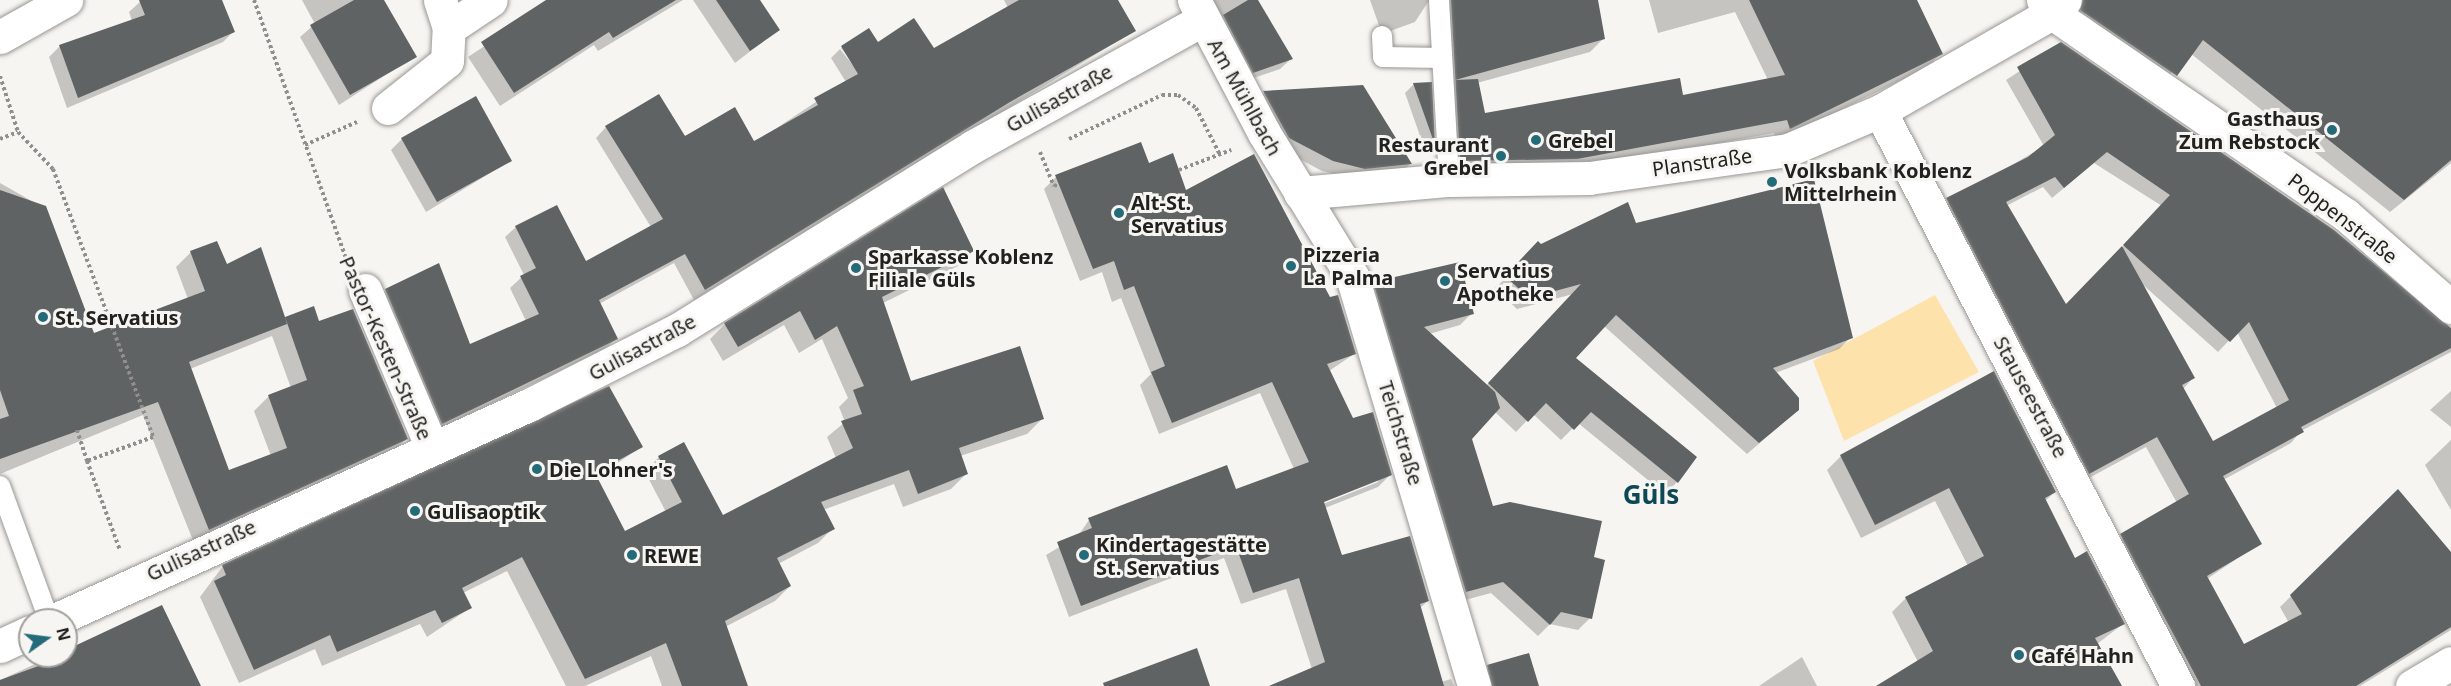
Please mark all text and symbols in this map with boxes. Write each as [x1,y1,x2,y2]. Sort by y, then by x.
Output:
street label: Am Mühlbach [1203,34,1287,160]
street label: Gulisastraße [1002,59,1116,137]
place label: Gasthaus Zum Rebstock [2179,106,2320,153]
marker: Gasthaus Zum Rebstock [2325,123,2339,137]
place label: Grebel [1548,128,1613,152]
place label: Restaurant Grebel [1378,132,1489,179]
marker: Grebel [1529,133,1543,147]
street label: Planstraße [1651,143,1753,181]
marker: Restaurant Grebel [1494,149,1508,163]
place label: Volksbank Koblenz Mittelrhein [1784,158,1972,205]
street label: Poppenstraße [2284,168,2402,268]
marker: Volksbank Koblenz Mittelrhein [1765,175,1779,189]
place label: Alt-St. Servatius [1131,190,1224,237]
marker: Alt-St. Servatius [1112,206,1126,220]
place label: Pizzeria La Palma [1303,243,1393,290]
place label: Sparkasse Koblenz Filiale Güls [868,244,1053,291]
street label: Pastor-Kesten-Straße [335,252,437,444]
place label: Servatius Apotheke [1457,258,1554,305]
marker: Pizzeria La Palma [1284,259,1298,273]
marker: Sparkasse Koblenz Filiale Güls [849,261,863,275]
marker: Servatius Apotheke [1438,274,1452,288]
place label: St. Servatius [55,305,179,329]
street label: Gulisastraße [584,309,700,385]
marker: St. Servatius [36,310,50,324]
street label: Stauseestraße [1989,332,2073,462]
street label: Teichstraße [1374,378,1428,488]
place label: Die Lohner's [549,457,673,481]
marker: Die Lohner's [530,462,544,476]
district label: Güls [1623,479,1679,511]
place label: Gulisaoptik [427,499,541,523]
marker: Gulisaoptik [408,504,422,518]
street label: Gulisastraße [143,514,259,586]
place label: Kindertagestätte St. Servatius [1096,532,1267,579]
place label: REWE [644,543,699,567]
marker: REWE [625,548,639,562]
marker: Kindertagestätte St. Servatius [1077,548,1091,562]
north arrow [18,608,78,668]
text: N [51,625,76,643]
place label: Café Hahn [2031,643,2134,667]
marker: Café Hahn [2012,648,2026,662]

